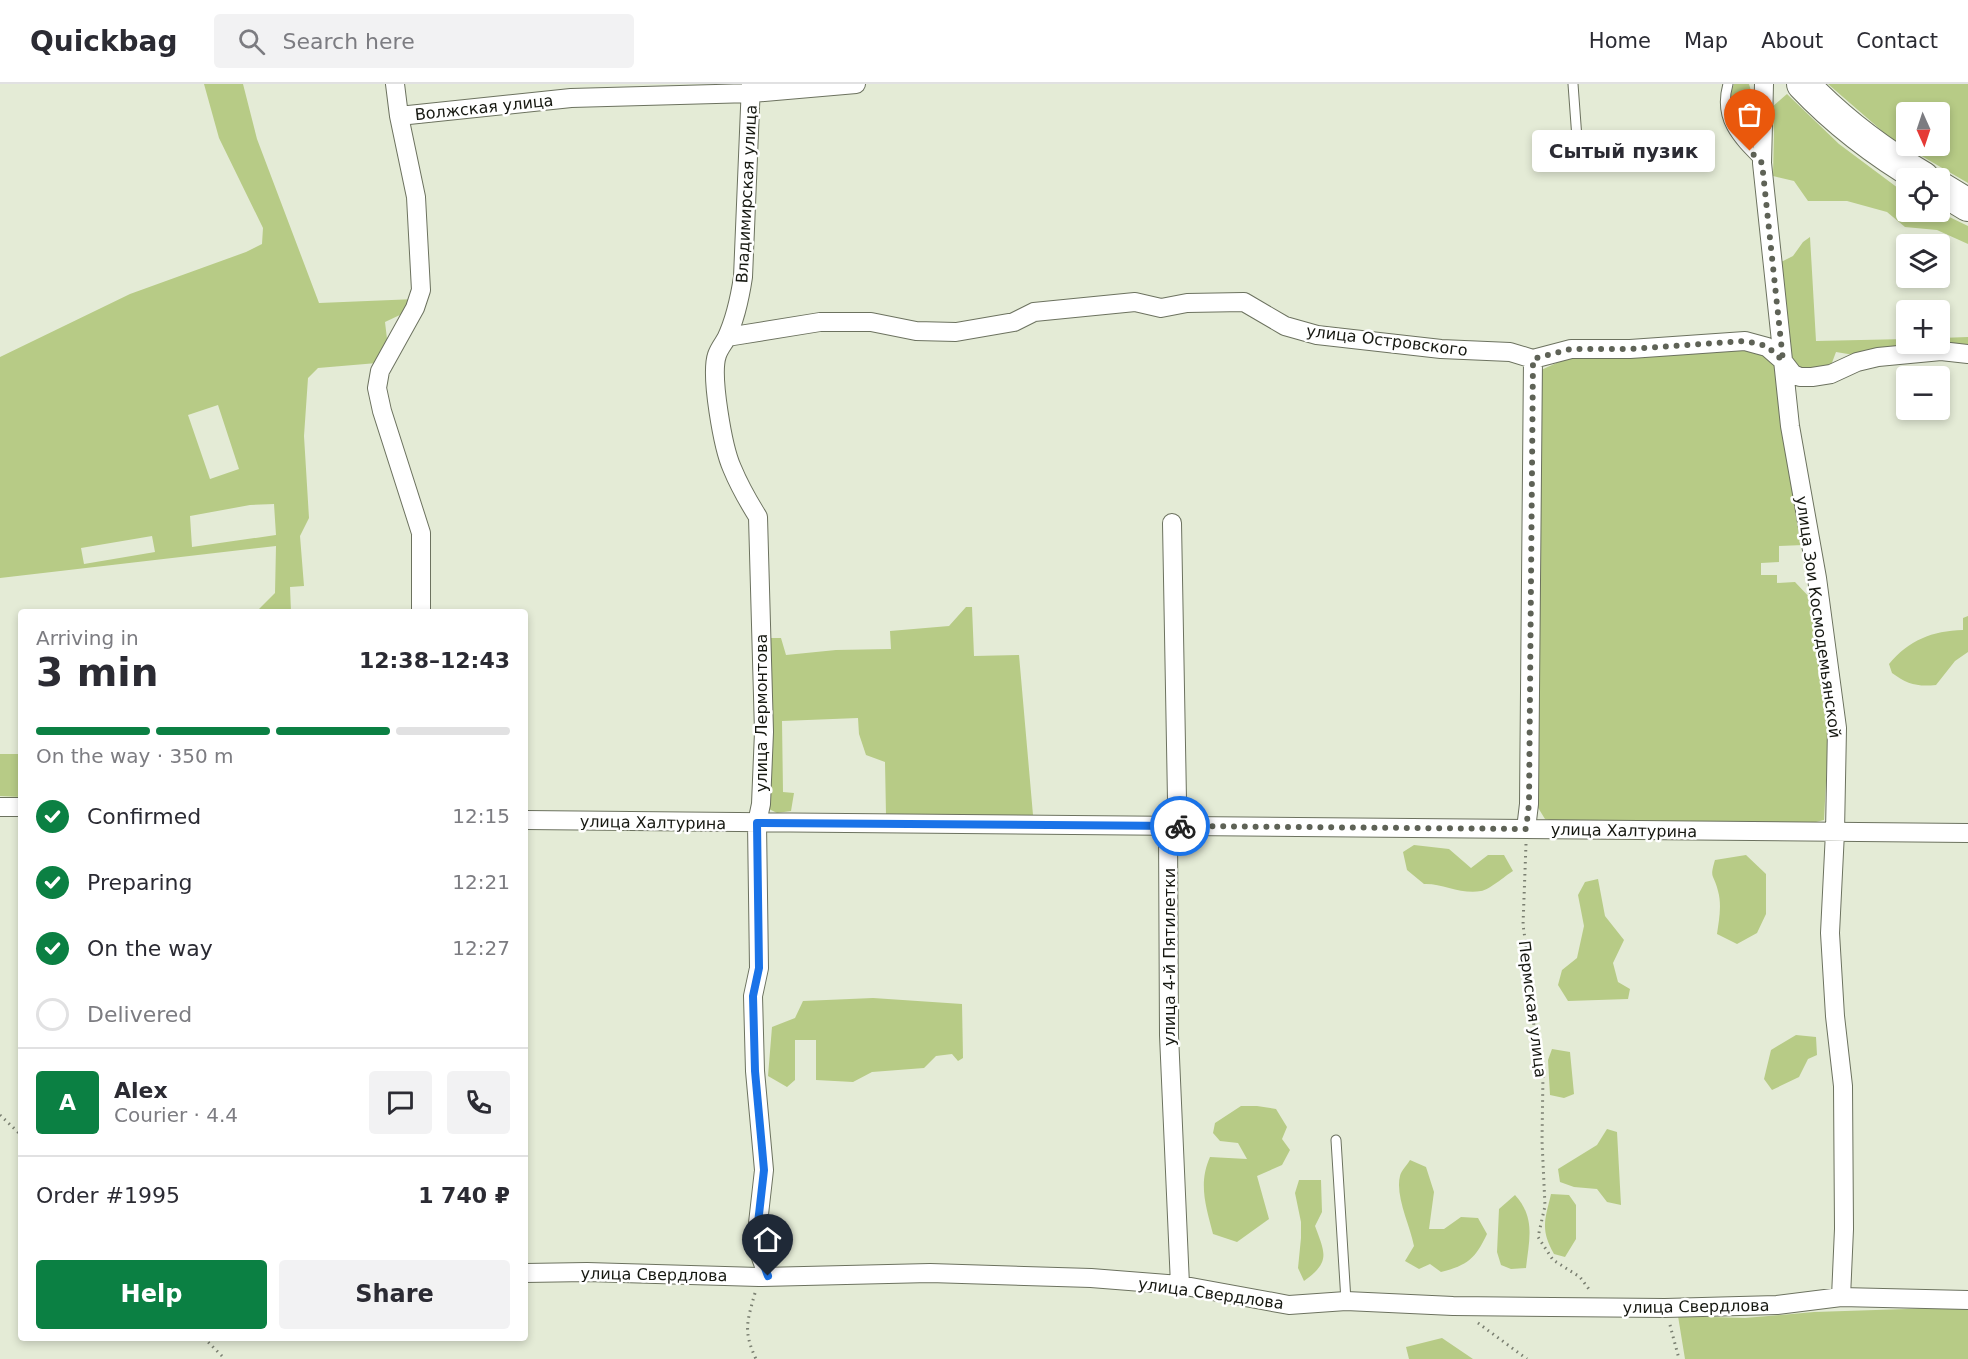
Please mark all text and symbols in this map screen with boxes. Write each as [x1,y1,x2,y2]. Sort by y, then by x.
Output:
search box [214,14,634,68]
text: Quickbag [30,25,178,58]
icon: search [235,25,268,58]
text: Search here [283,29,415,54]
text: Home [1589,29,1651,53]
text: Map [1684,29,1728,53]
text: About [1761,29,1823,53]
text: Contact [1856,29,1938,53]
pin [1724,89,1775,151]
street label: Волжская улица [414,91,554,124]
icon: bag [1733,98,1766,131]
north arrow [1896,102,1950,156]
map controls [1896,102,1950,420]
street label: Владимирская улица [732,104,761,284]
callout: Сытый пузик [1531,130,1714,172]
text: Сытый пузик [1549,139,1698,163]
button: locate [1896,168,1950,222]
button: layers [1896,234,1950,288]
button: + [1896,300,1950,354]
street label: улица Островского [1305,321,1469,360]
button: − [1896,366,1950,420]
street label: улица Зои Космодемьянской [1792,495,1845,739]
text: Arriving in [36,626,139,650]
street label: улица Лермонтова [752,634,771,792]
text: 12:38–12:43 [359,648,510,673]
text: 3 min [36,650,158,695]
text: On the way · 350 m [36,744,234,768]
courier [1150,796,1210,856]
icon: check [36,800,69,833]
text: Confirmed [87,804,201,829]
text: 12:15 [452,804,510,828]
icon: bike [1164,810,1197,843]
street label: улица Халтурина [580,812,726,833]
street label: улица Халтурина [1551,820,1697,841]
icon: check [36,866,69,899]
street label: улица 4-й Пятилетки [1160,868,1179,1046]
text: Preparing [87,870,193,895]
text: 12:21 [452,870,510,894]
icon: check [36,932,69,965]
text: On the way [87,936,213,961]
text: 12:27 [452,936,510,960]
street label: Пермская улица [1515,939,1550,1079]
text: Delivered [87,1002,192,1027]
button: chat [369,1071,432,1134]
button: phone [447,1071,510,1134]
text: Alex [114,1078,168,1103]
text: A [59,1090,76,1115]
text: Courier · 4.4 [114,1103,238,1127]
text: Order #1995 [36,1183,180,1208]
text: 1 740 ₽ [418,1183,510,1208]
pin [742,1214,793,1276]
icon: home [751,1223,784,1256]
button: Help [36,1260,267,1329]
button: Share [279,1260,510,1329]
street label: улица Свердлова [580,1264,728,1285]
street label: улица Свердлова [1137,1274,1285,1313]
street label: улица Свердлова [1622,1296,1770,1317]

